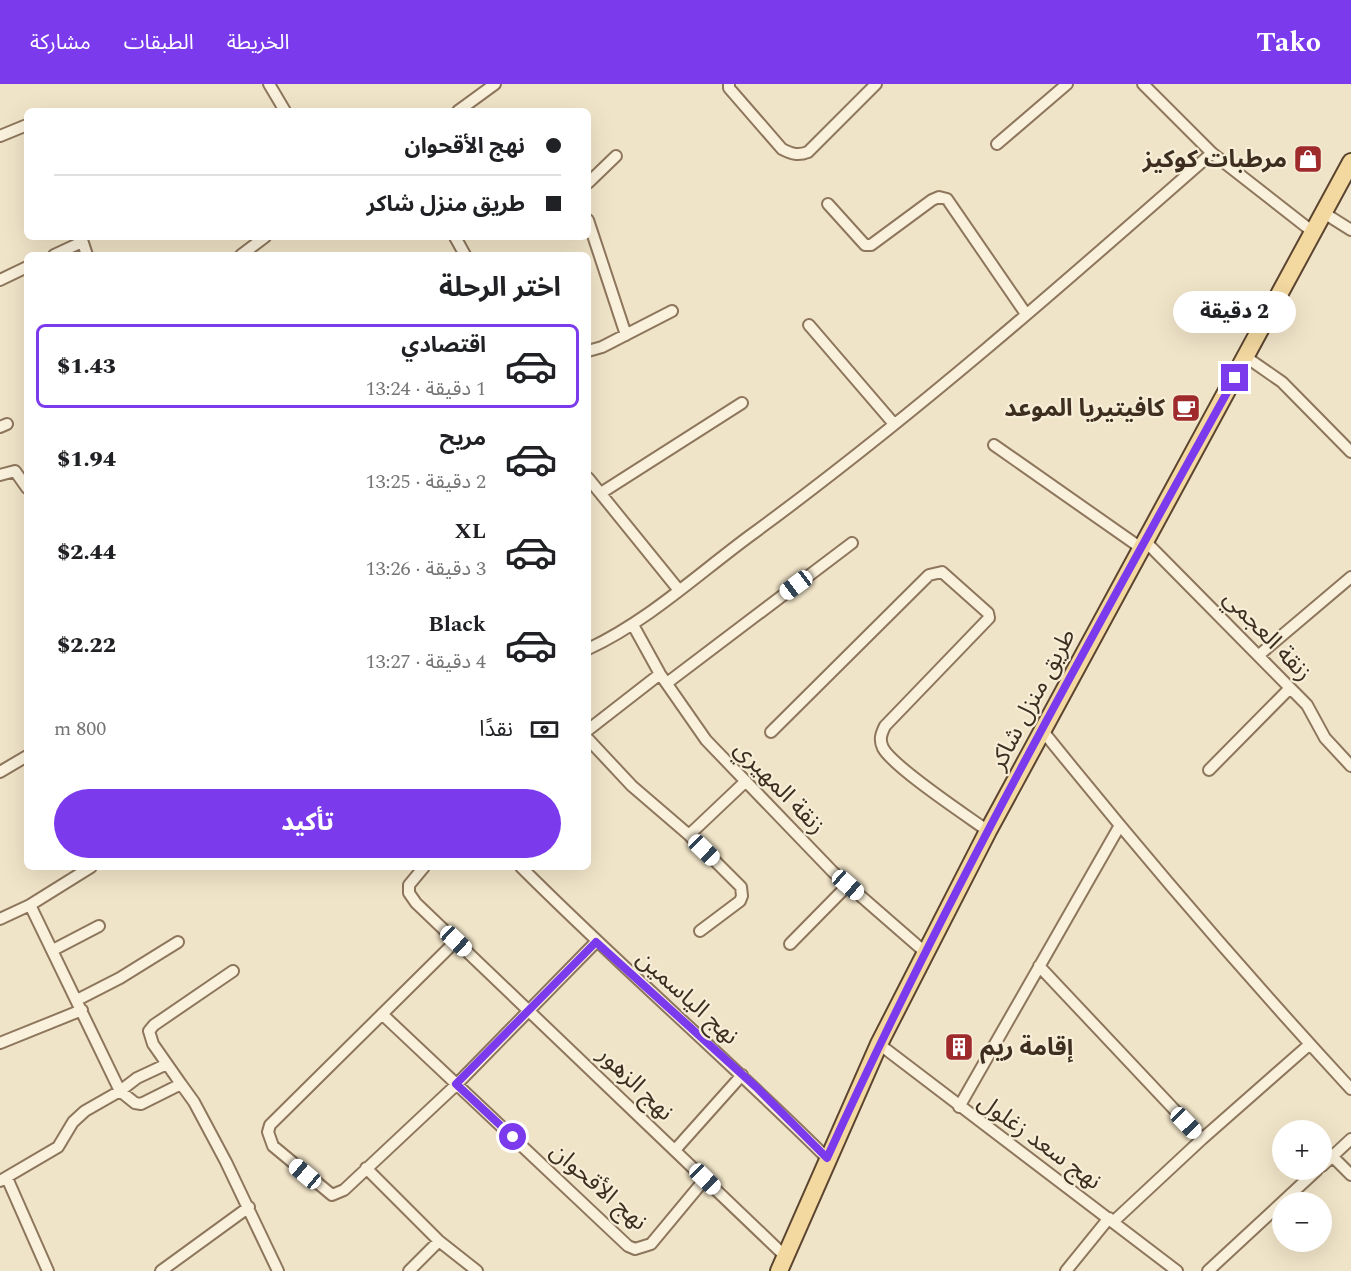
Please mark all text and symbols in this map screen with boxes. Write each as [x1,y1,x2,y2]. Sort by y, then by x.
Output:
text: Tako [1256,21,1321,64]
text: مشاركة [30,27,91,59]
text: الطبقات [124,27,194,59]
text: الخريطة [227,27,290,59]
text: نهج الأقحوان [404,130,525,163]
place label: مرطبات كوكيز [1142,142,1287,178]
shop icon: مرطبات كوكيز [1292,143,1324,175]
text: طريق منزل شاكر [367,188,525,221]
text: اختر الرحلة [439,267,561,309]
callout: 2 دقيقة [1174,291,1296,333]
text: 2 دقيقة [1200,297,1269,327]
text: اقتصادي [401,329,486,362]
icon: car [504,339,558,393]
text: $1.43 [57,350,116,383]
route end [1221,364,1248,391]
text: 1 دقيقة · 13:24 [365,374,486,404]
place label: كافيتيريا الموعد [1004,391,1166,427]
cafe icon: كافيتيريا الموعد [1170,392,1202,424]
text: مريح [440,422,486,455]
icon: car [504,432,558,486]
text: $1.94 [57,443,116,476]
text: 2 دقيقة · 13:25 [365,467,486,497]
text: XL [455,515,486,548]
icon: car [504,525,558,579]
text: $2.44 [57,536,116,569]
text: 3 دقيقة · 13:26 [365,554,486,584]
car [776,567,816,603]
street label: زنقة العجمي [1214,582,1320,690]
text: Black [428,608,486,641]
icon: car [504,618,558,672]
street label: طريق منزل شاكر [980,622,1085,778]
text: $2.22 [57,629,116,662]
text: 4 دقيقة · 13:27 [365,647,486,677]
text: نقدًا [479,713,513,746]
icon: cash [528,713,561,746]
text: 800 m [54,714,106,744]
street label: زنقة المهيري [725,732,833,843]
button: تأكيد [54,789,561,858]
car [685,831,723,869]
car [829,866,867,904]
car [437,922,475,960]
street label: نهج الياسمين [628,942,747,1054]
place label: إقامة ريم [980,1030,1073,1066]
building icon: إقامة ريم [943,1031,975,1063]
street label: نهج الزهور [588,1037,682,1130]
street label: نهج سعد زغلول [970,1084,1109,1199]
car [1167,1104,1205,1142]
map controls [1272,1120,1332,1252]
button: + [1272,1120,1332,1180]
route start [499,1123,526,1150]
street label: نهج الأقحوان [541,1134,655,1240]
car [285,1156,325,1192]
car [686,1160,724,1198]
button: − [1272,1192,1332,1252]

